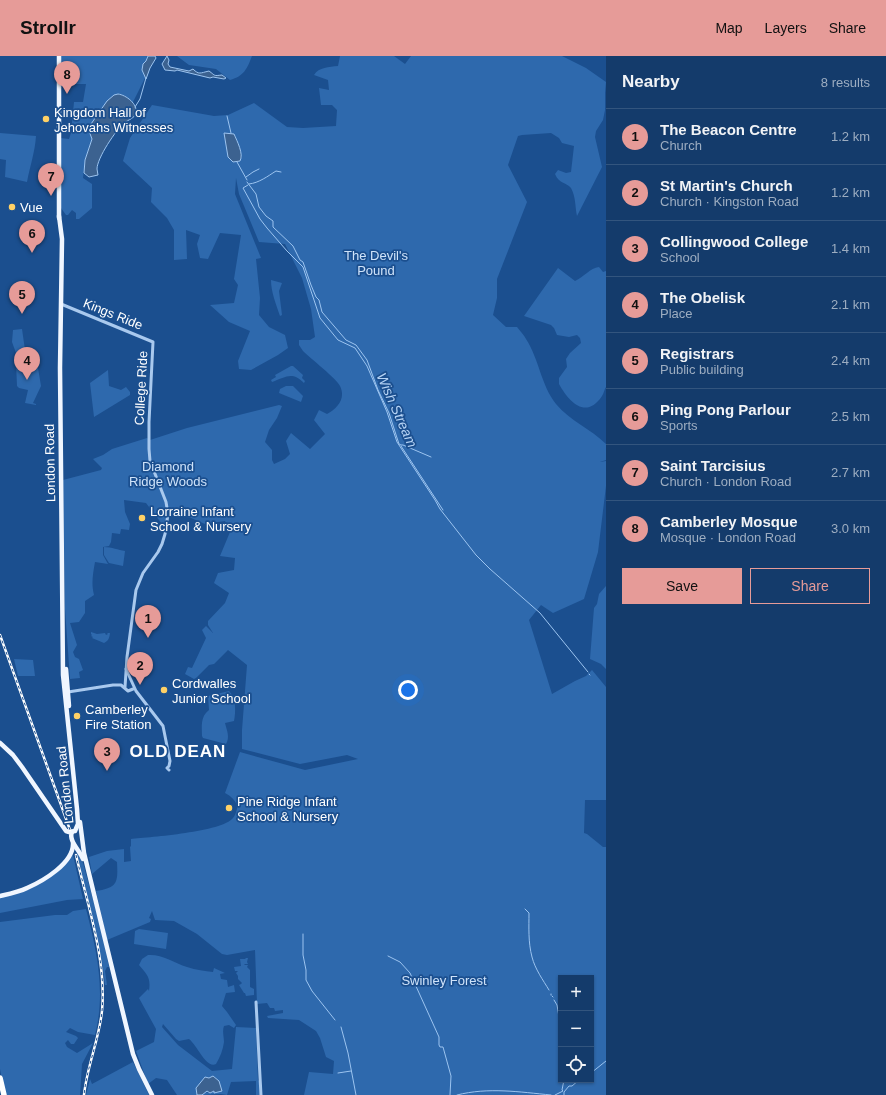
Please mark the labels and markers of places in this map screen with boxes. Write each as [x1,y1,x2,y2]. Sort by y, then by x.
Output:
pin: 8 [54,61,80,94]
place label: Kingdom Hall of Jehovahs Witnesses [54,105,174,135]
marker: Kingdom Hall of Jehovahs Witnesses [41,114,51,124]
pin: 7 [38,163,64,196]
place label: Vue [20,200,43,215]
marker: Vue [7,202,17,212]
pin: 6 [19,220,45,253]
pin: 5 [9,281,35,314]
pin: 4 [14,347,40,380]
place label: Lorraine Infant School & Nursery [150,504,252,534]
marker: Lorraine Infant School & Nursery [137,513,147,523]
pin: 1 [135,605,161,638]
pin: 2 [127,652,153,685]
place label: Cordwalles Junior School [172,676,251,706]
marker: Cordwalles Junior School [159,685,169,695]
place label: Camberley Fire Station [85,702,151,732]
marker: Camberley Fire Station [72,711,82,721]
pin: 3 [94,738,120,771]
place label: Pine Ridge Infant School & Nursery [237,794,339,824]
marker: Pine Ridge Infant School & Nursery [224,803,234,813]

